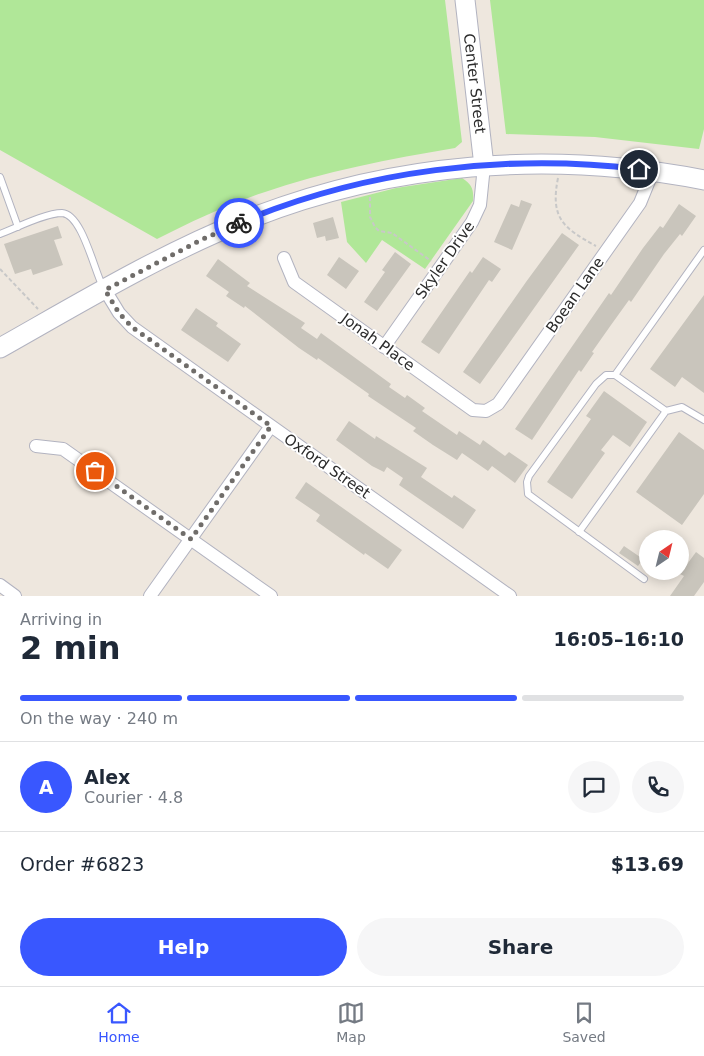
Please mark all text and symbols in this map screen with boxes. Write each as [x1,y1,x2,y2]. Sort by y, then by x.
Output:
street label: Center Street [460,32,489,135]
pin [618,148,660,190]
icon: home [625,155,653,183]
courier [214,198,264,248]
icon: bike [225,209,253,237]
street label: Skyler Drive [412,218,478,302]
street label: Boean Lane [542,254,608,336]
street label: Jonah Place [337,309,418,375]
street label: Oxford Street [281,430,374,502]
pin [74,450,116,492]
icon: bag [81,457,109,485]
north arrow [639,530,689,580]
map controls [639,530,689,580]
text: Arriving in [20,610,102,629]
text: 16:05–16:10 [554,628,684,650]
text: 2 min [20,629,121,667]
text: On the way · 240 m [20,709,178,728]
button: chat [568,761,620,813]
button: phone [632,761,684,813]
text: Alex [84,766,130,788]
text: A [39,776,53,798]
text: Courier · 4.8 [84,788,183,807]
text: Order #6823 [20,853,144,875]
text: $13.69 [611,853,684,875]
button: Help [20,918,347,976]
button: Share [357,918,684,976]
tab: Home [98,999,140,1045]
tab: Map [336,999,366,1045]
tab: Saved [562,999,606,1045]

